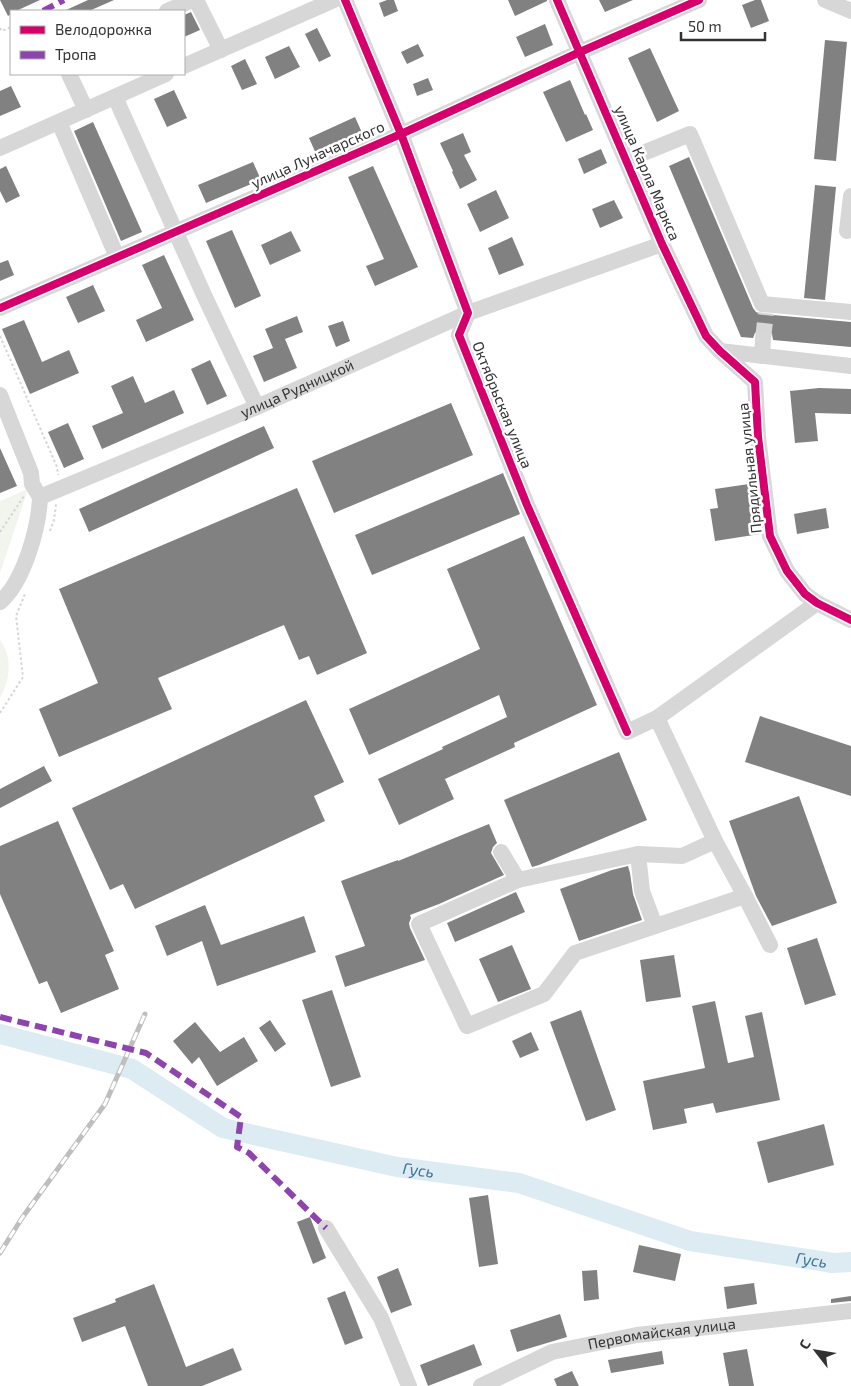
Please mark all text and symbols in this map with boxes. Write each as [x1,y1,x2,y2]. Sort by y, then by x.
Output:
legend [10,10,185,75]
scale bar [681,10,765,42]
text: 50 m [688,17,722,35]
text: Велодорожка [55,20,152,38]
text: Тропа [55,45,97,63]
street label: улица Карла Маркса [610,102,685,243]
street label: улица Луначарского [248,117,388,193]
street label: Октябрьская улица [468,338,537,471]
street label: улица Рудницкой [237,355,356,422]
street label: Прядильная улица [733,402,766,534]
water label: Гусь [402,1158,436,1181]
water label: Гусь [795,1247,829,1271]
street label: Первомайская улица [586,1314,737,1353]
north arrow [791,1326,841,1376]
text: С [795,1336,814,1352]

